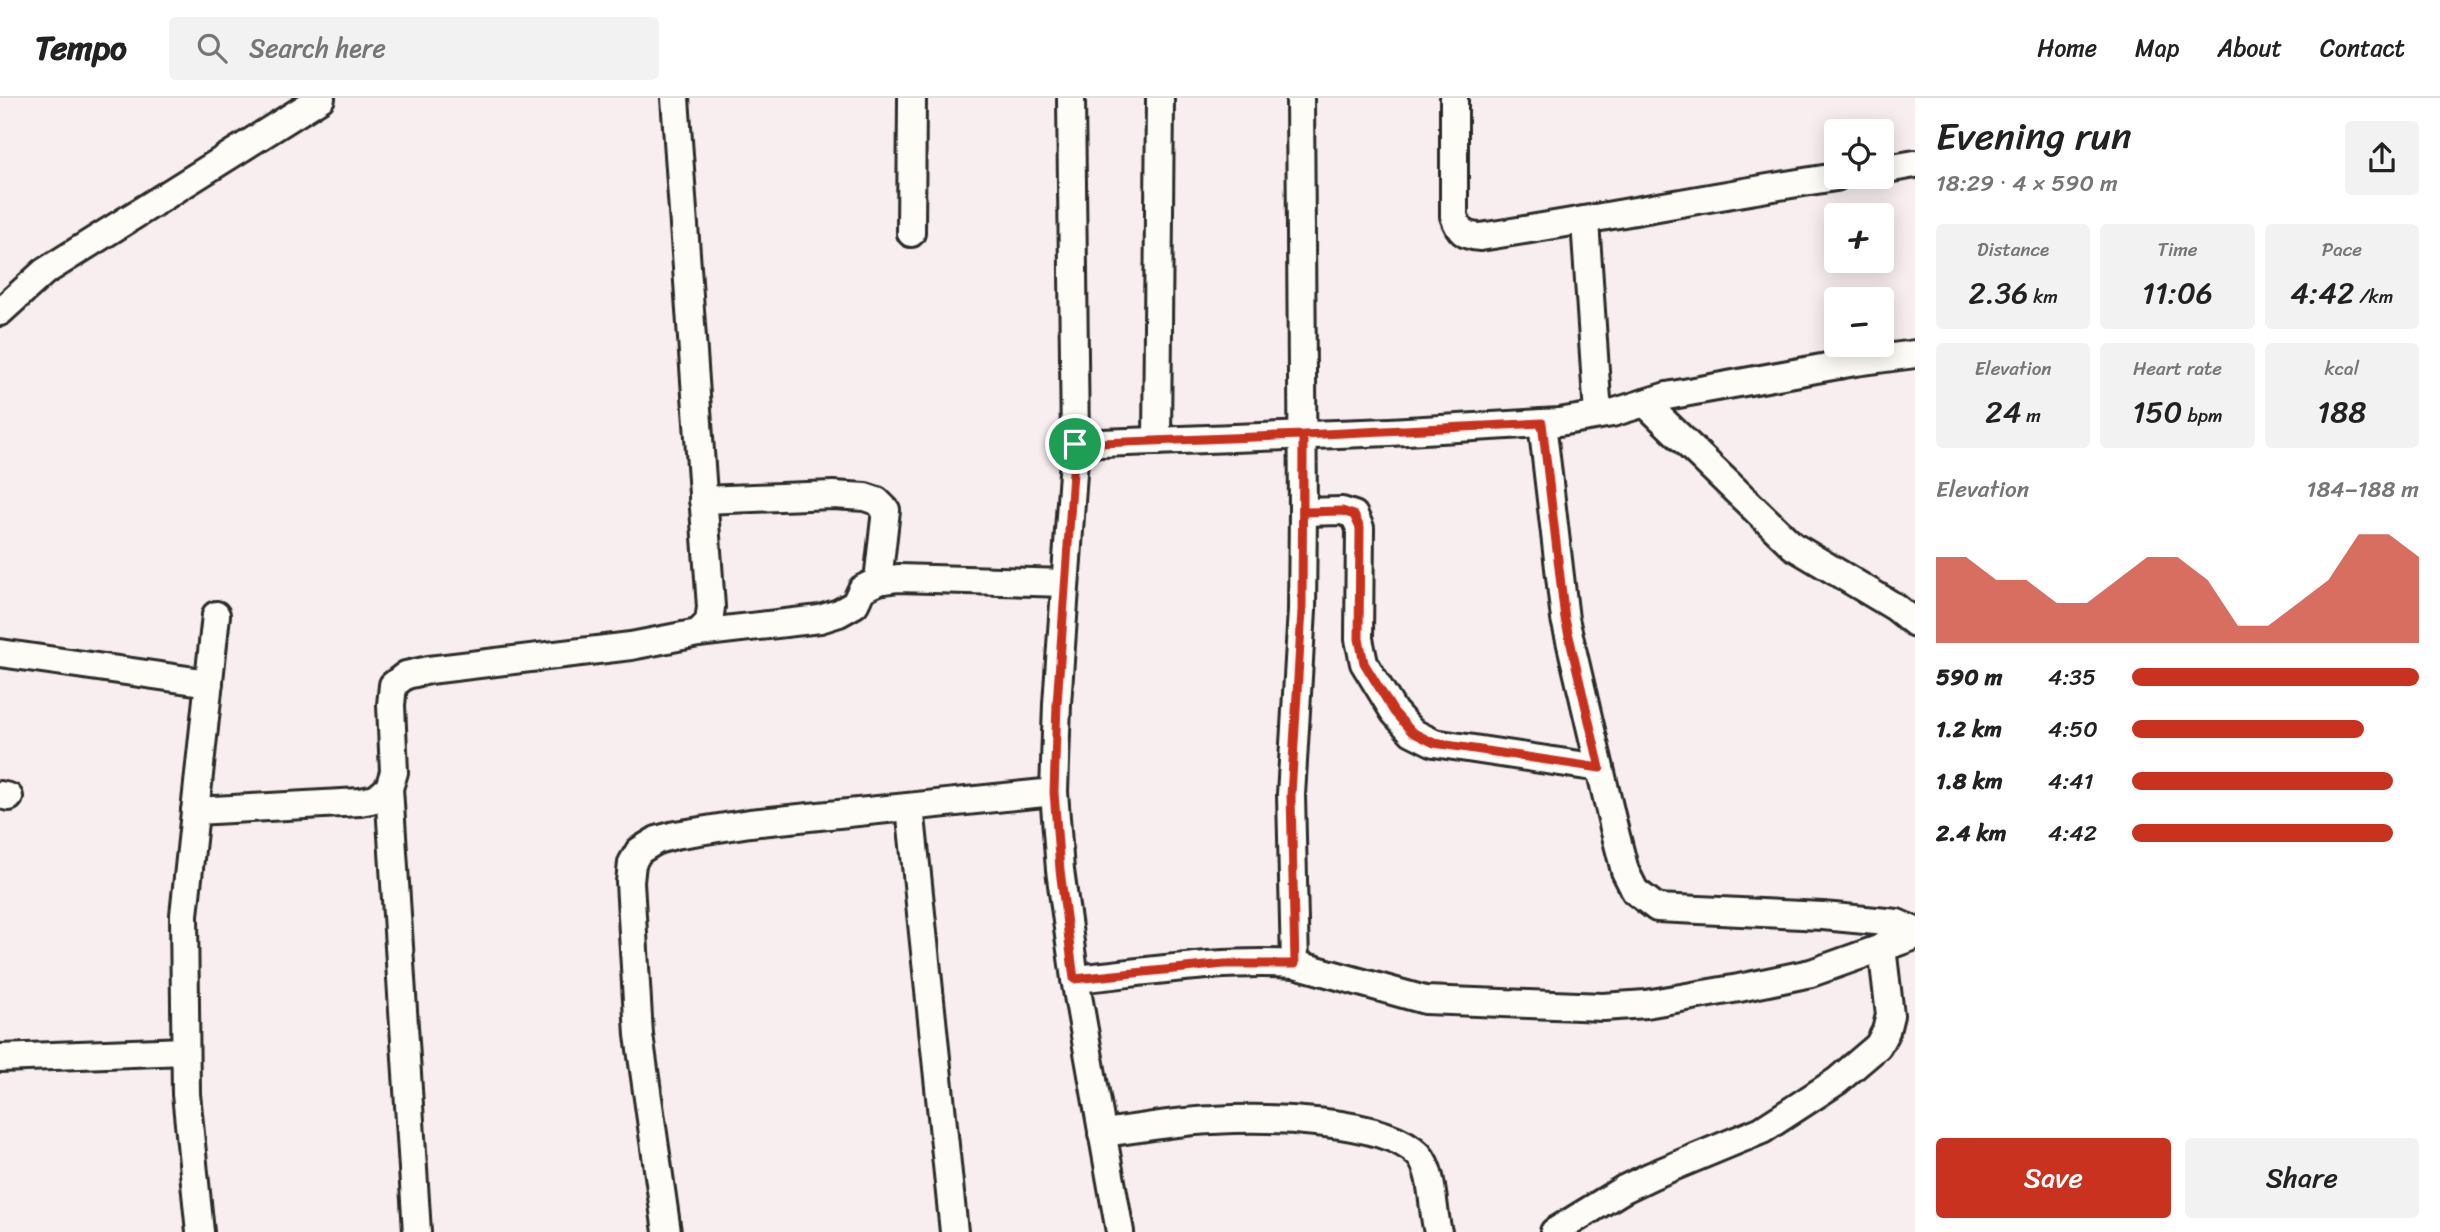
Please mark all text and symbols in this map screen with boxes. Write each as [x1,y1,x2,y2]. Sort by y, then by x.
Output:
search box [169,17,659,80]
text: Tempo [35,19,127,77]
text: Search here [249,25,386,71]
text: Home [2037,27,2097,69]
text: Map [2135,27,2179,69]
text: About [2217,27,2282,69]
text: Contact [2320,27,2405,69]
icon: search [193,29,231,67]
text: Evening run [1936,103,2132,170]
map controls [1824,119,1894,357]
button: locate [1824,119,1894,189]
button: share [2345,121,2419,195]
text: 18:29 · 4 × 590 m [1936,163,2118,204]
button: + [1824,203,1894,273]
text: Distance [1977,233,2049,266]
text: Time [2157,233,2198,266]
text: Pace [2322,233,2362,266]
text: 2.36 [1968,266,2028,320]
text: 11:06 [2142,266,2213,320]
text: 4:42 [2290,266,2354,320]
text: km [2028,280,2058,313]
text: /km [2354,280,2393,313]
button: − [1824,287,1894,357]
text: Elevation [1975,352,2052,385]
text: Heart rate [2133,352,2222,385]
text: kcal [2325,352,2359,385]
text: 24 [1985,385,2021,439]
text: 150 [2132,385,2183,439]
text: 188 [2317,385,2366,439]
text: m [2021,399,2041,432]
text: bpm [2183,399,2223,432]
pin [1045,414,1105,474]
icon: arrive [1056,425,1094,463]
text: Elevation [1936,469,2029,510]
text: 184–188 m [2307,469,2419,510]
text: 590 m [1936,657,2002,698]
text: 4:35 [2048,657,2096,698]
text: 1.2 km [1936,709,2002,750]
text: 4:50 [2048,709,2098,750]
text: 1.8 km [1936,761,2003,802]
text: 4:41 [2048,761,2094,802]
text: 2.4 km [1936,813,2006,854]
text: 4:42 [2048,813,2097,854]
button: Save [1936,1138,2171,1218]
button: Share [2185,1138,2419,1218]

